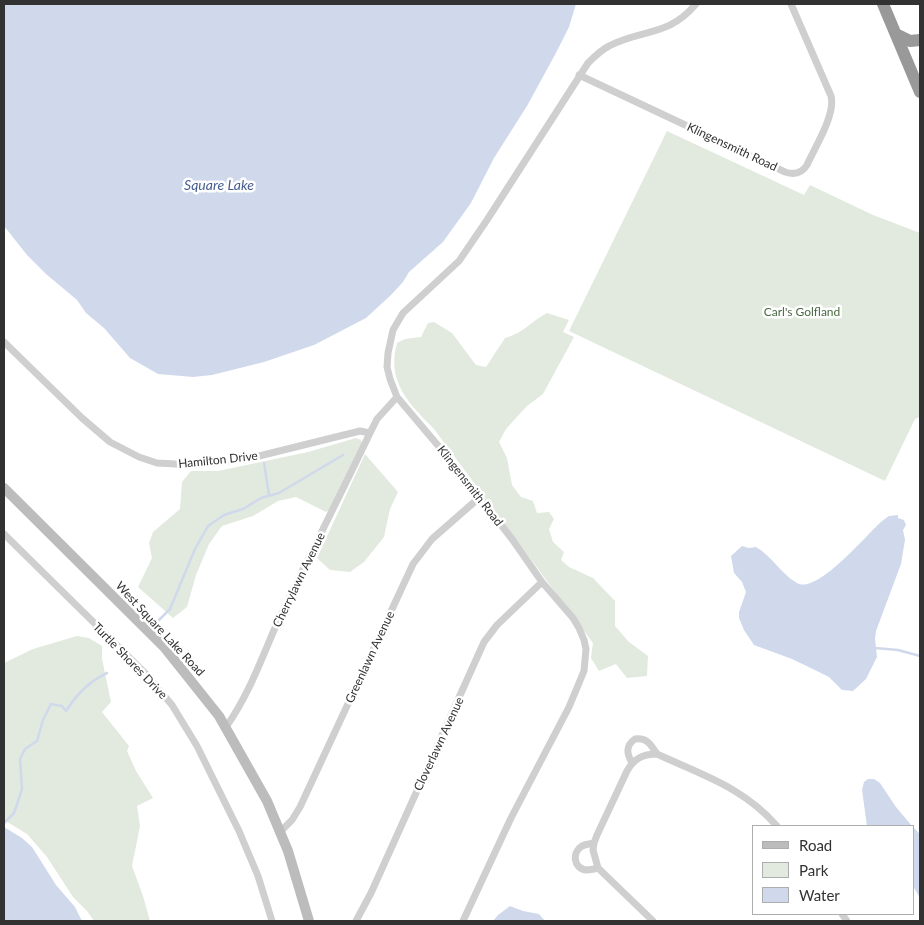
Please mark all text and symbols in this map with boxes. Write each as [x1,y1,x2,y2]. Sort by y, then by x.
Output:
street label: Klingensmith Road [684,120,780,174]
water label: Square Lake [184,177,254,193]
park label: Carl's Golfland [764,305,840,319]
street label: Klingensmith Road [434,443,506,529]
street label: Hamilton Drive [177,449,259,471]
street label: Cherrylawn Avenue [270,530,328,630]
street label: West Square Lake Road [112,579,208,679]
street label: Greenlawn Avenue [342,609,398,705]
street label: Turtle Shores Drive [90,620,170,702]
street label: Cloverlawn Avenue [411,695,467,793]
legend [752,825,914,915]
text: Road [799,836,832,854]
text: Park [799,861,828,879]
text: Water [799,886,840,904]

